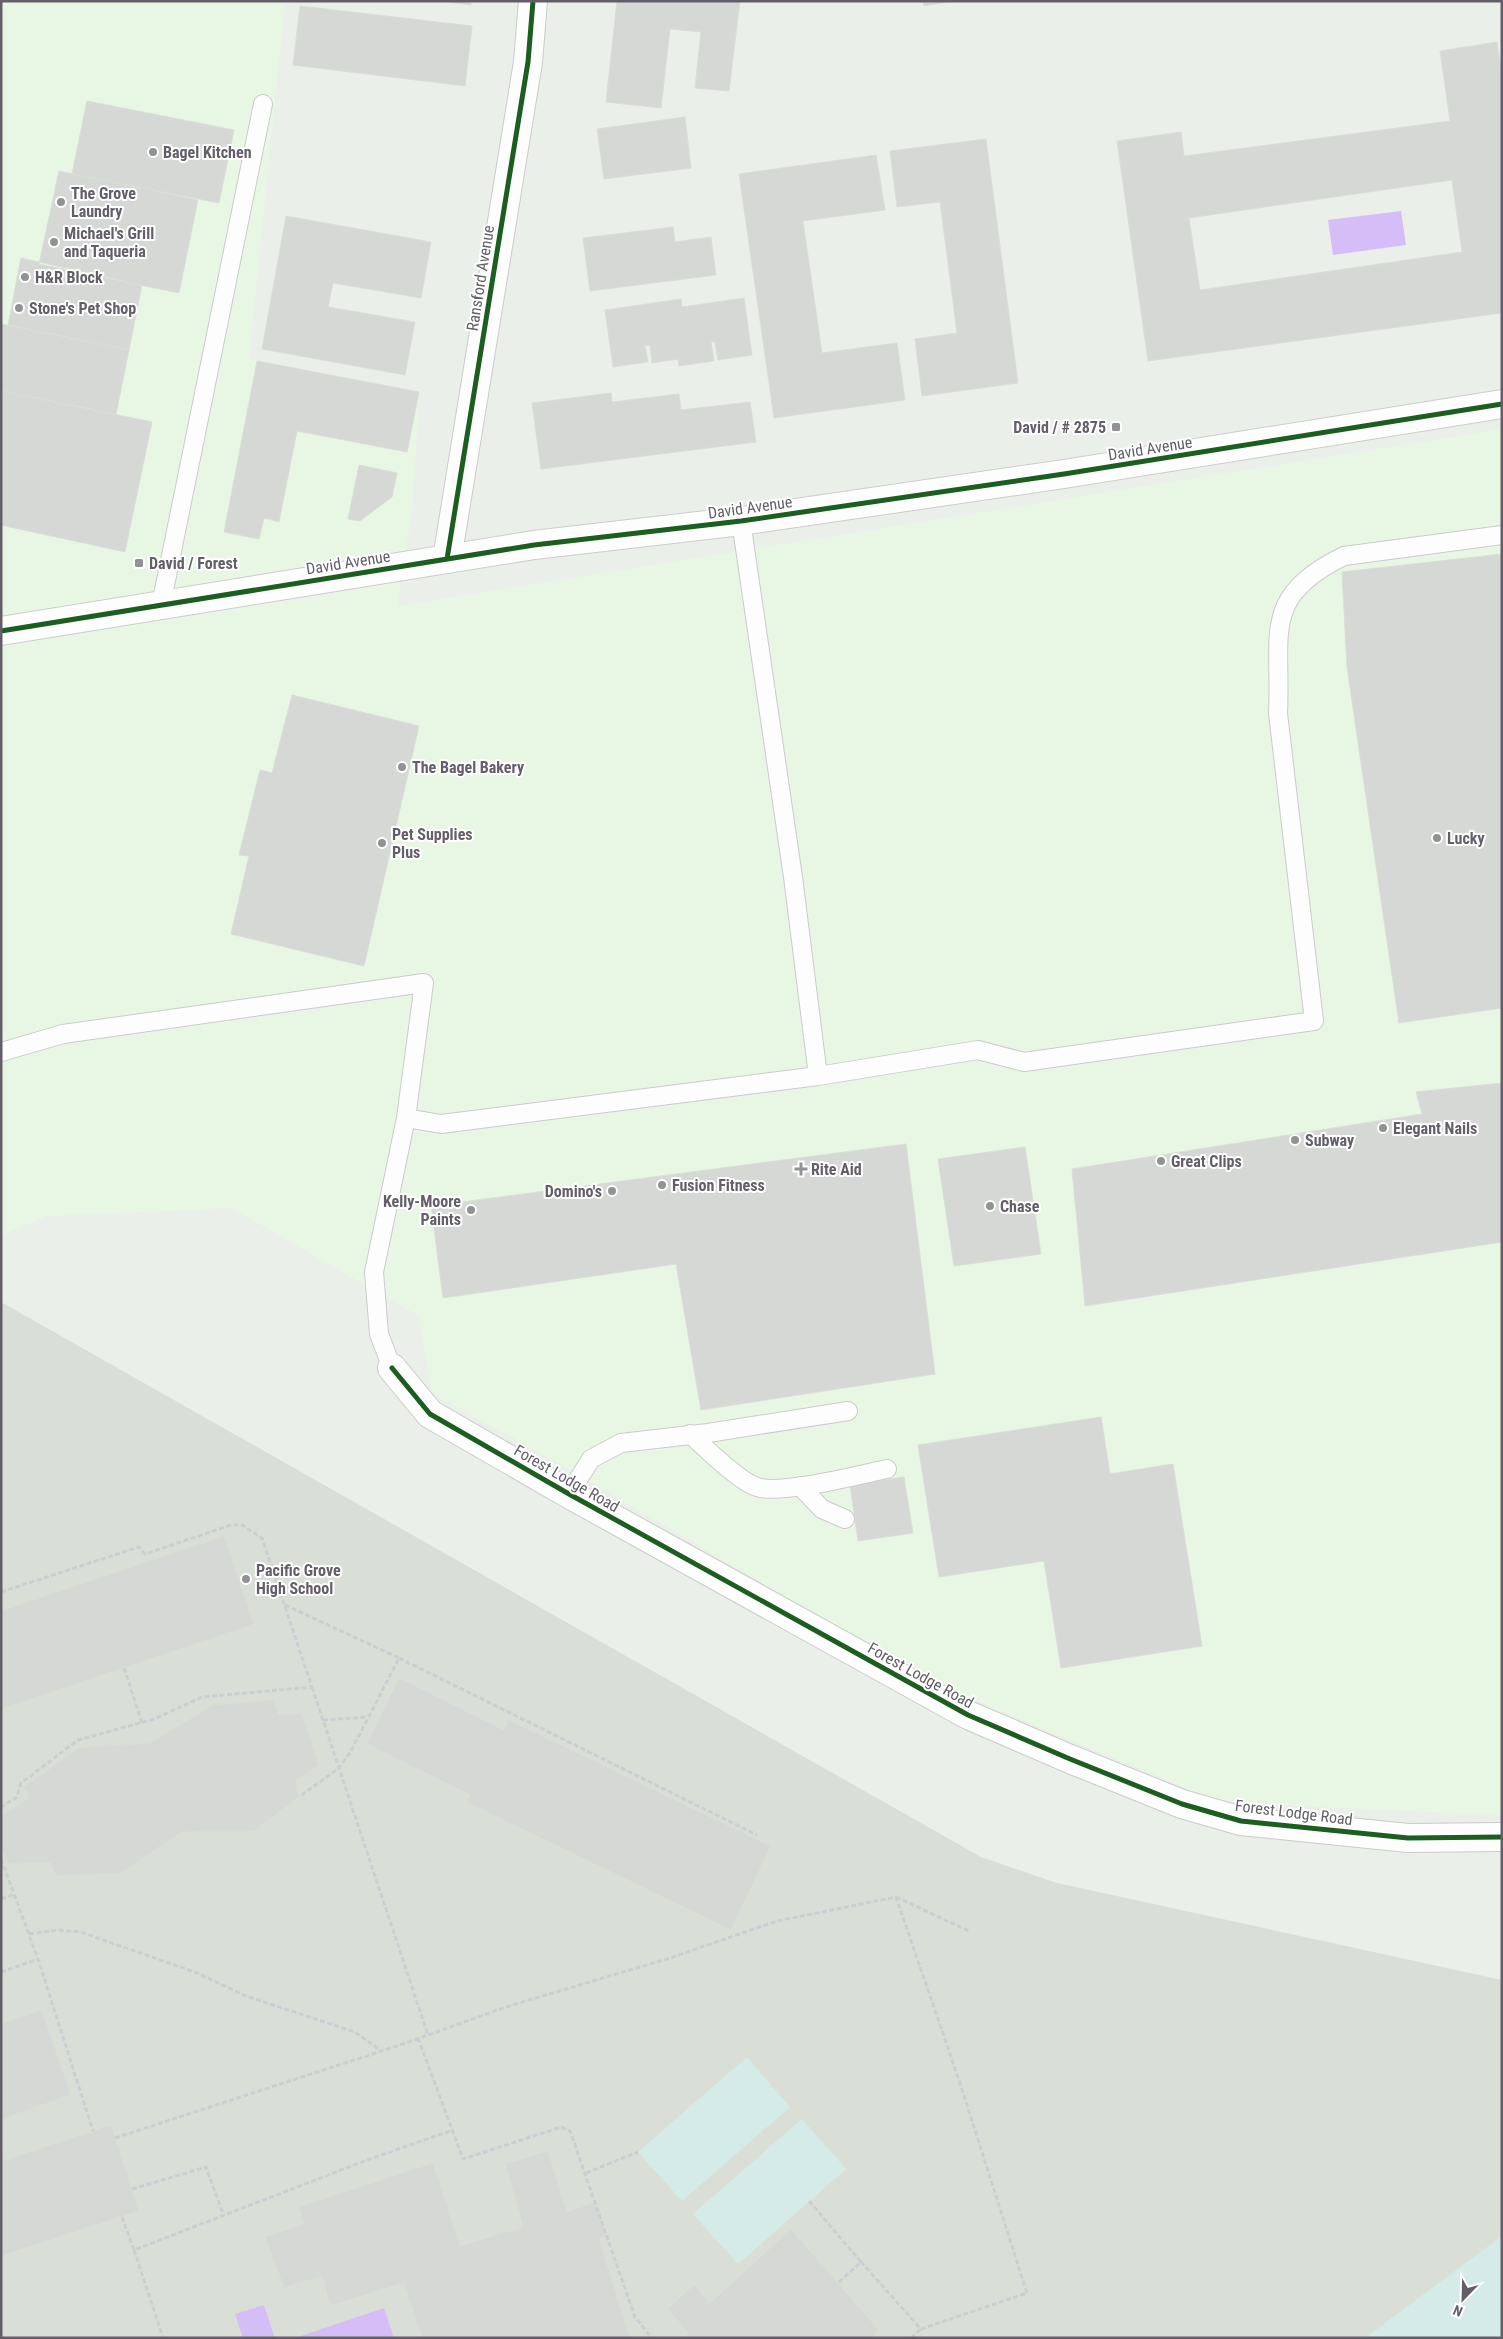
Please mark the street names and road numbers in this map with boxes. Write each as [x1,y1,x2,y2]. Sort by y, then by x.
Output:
street label: Ransford Avenue [463,224,498,332]
street label: David Avenue [1107,432,1193,465]
street label: David Avenue [707,492,793,523]
street label: David Avenue [305,546,391,579]
street label: Forest Lodge Road [511,1441,623,1516]
street label: Forest Lodge Road [864,1638,977,1712]
street label: Forest Lodge Road [1234,1796,1354,1829]

